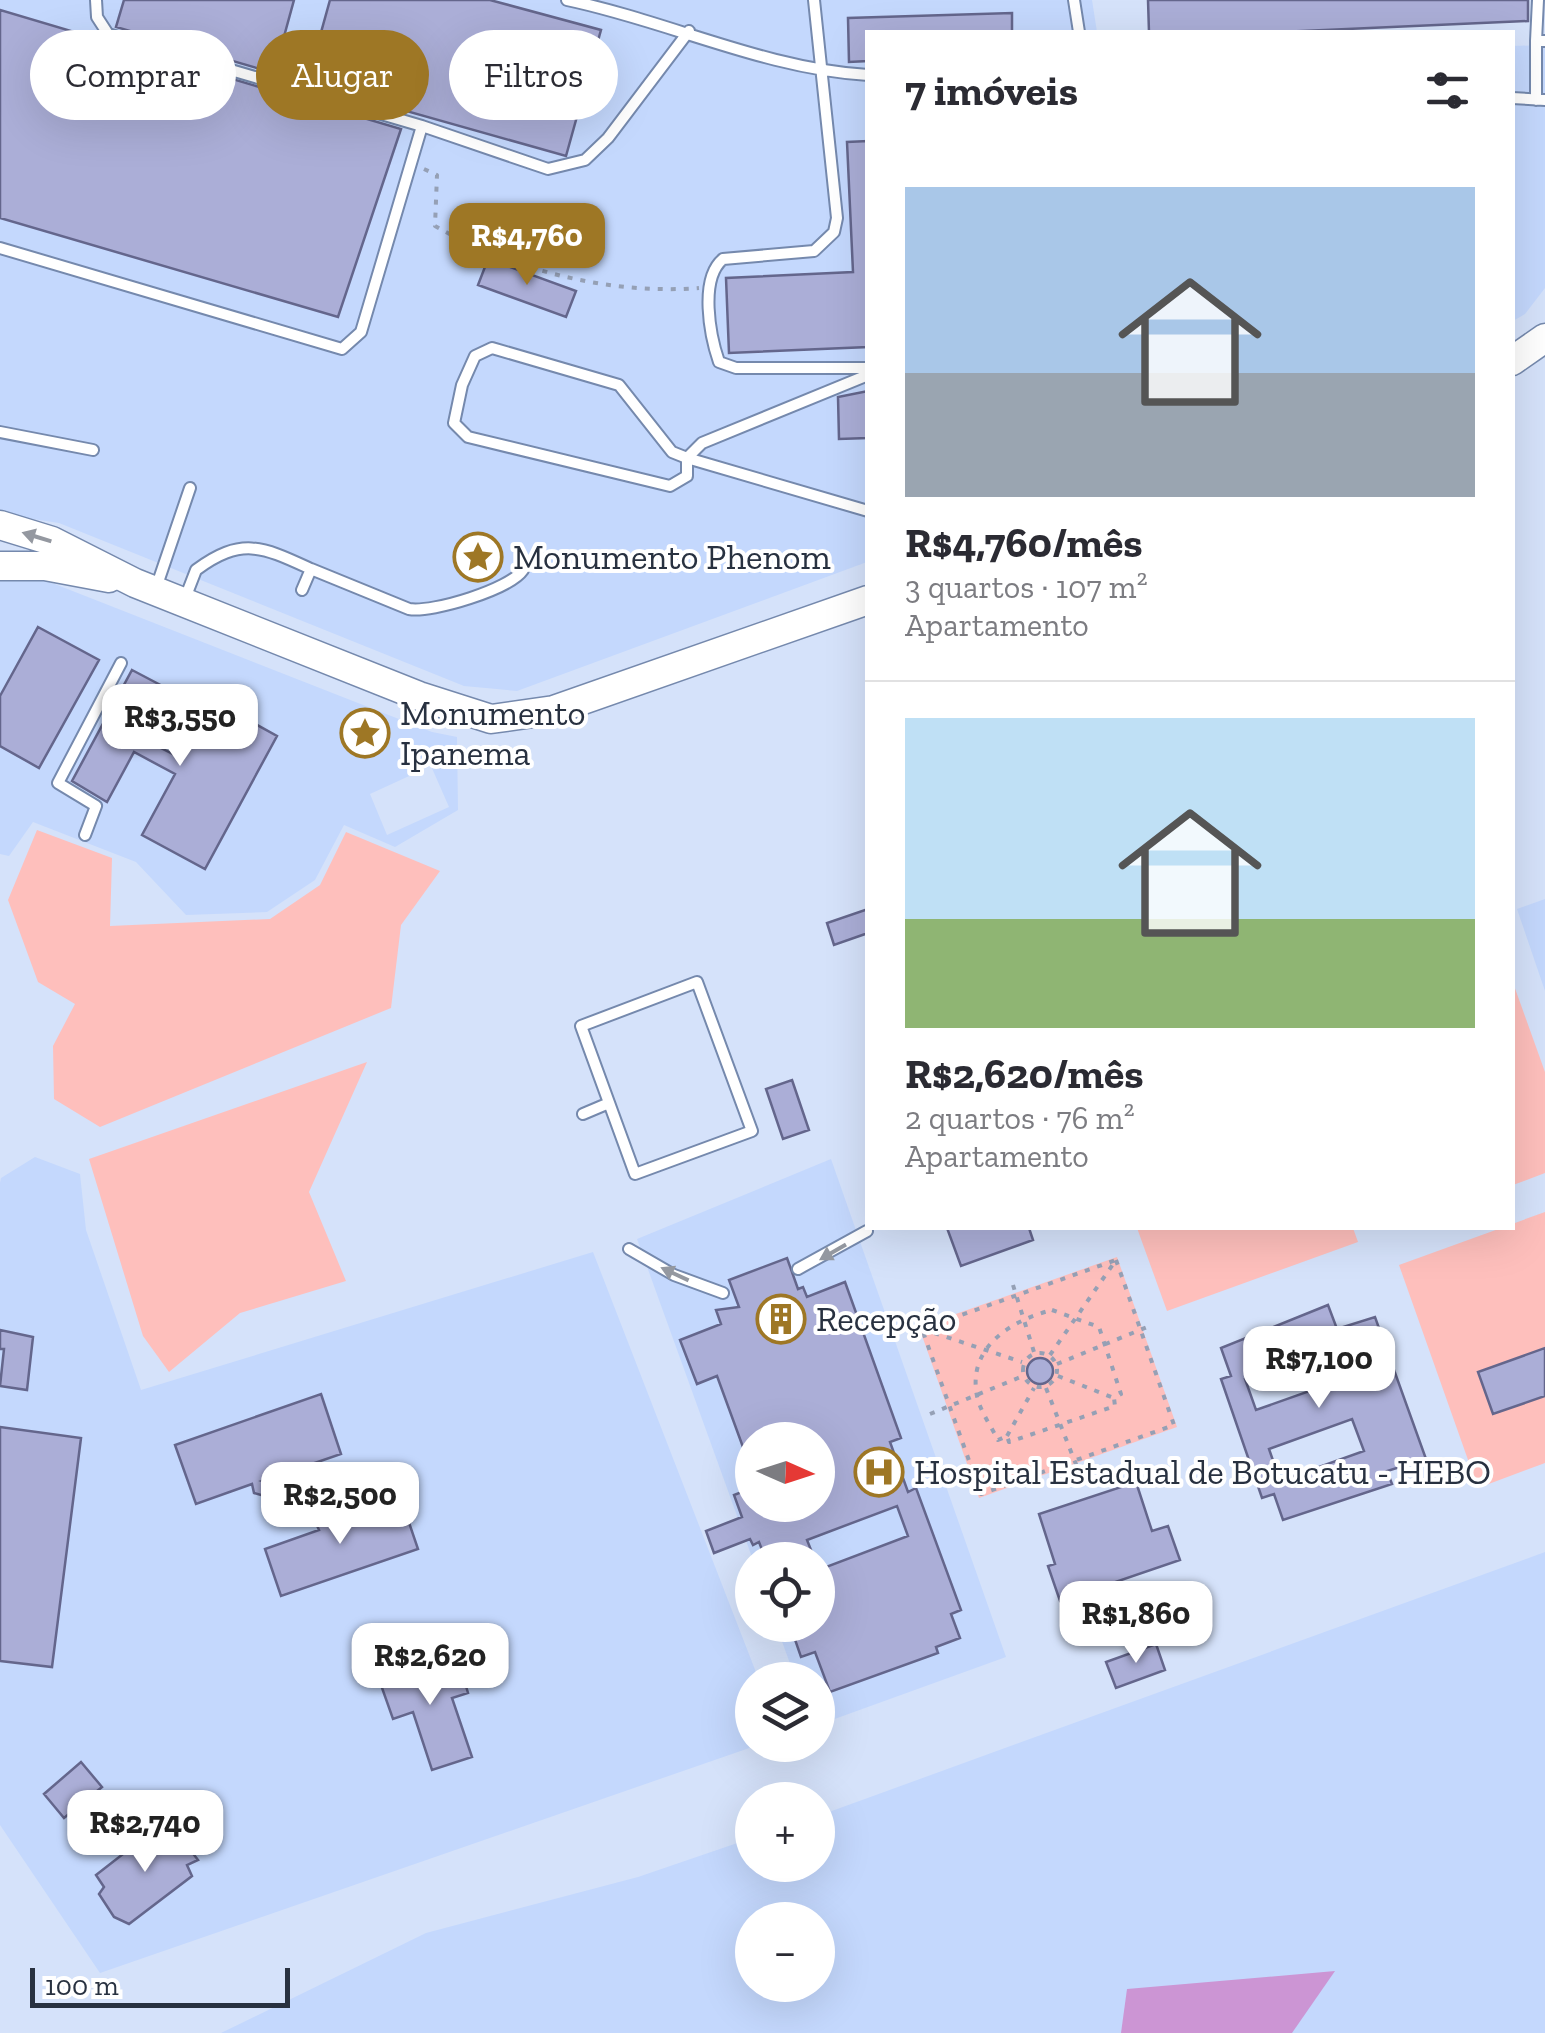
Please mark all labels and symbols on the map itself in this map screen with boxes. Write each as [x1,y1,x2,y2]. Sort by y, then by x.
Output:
pin: R$4,760 [435,203,619,288]
one-way arrow [22,528,52,543]
place icon: Monumento Phenom [452,531,504,583]
place label: Monumento Phenom [513,536,831,578]
pin: R$3,550 [88,684,272,769]
place label: Monumento Ipanema [400,692,585,774]
place icon: Monumento Ipanema [339,707,391,759]
one-way arrow [819,1242,847,1260]
one-way arrow [660,1266,689,1282]
building icon: Recepção [755,1293,807,1345]
place label: Recepção [816,1298,957,1340]
pin: R$7,100 [1227,1326,1411,1411]
north arrow [735,1422,835,1522]
hospital icon: Hospital Estadual de Botucatu - HEBO [853,1446,905,1498]
place label: Hospital Estadual de Botucatu - HEBO [914,1451,1491,1493]
pin: R$2,500 [248,1462,432,1547]
pin: R$1,860 [1044,1581,1228,1666]
pin: R$2,620 [338,1623,522,1708]
pin: R$2,740 [53,1790,237,1875]
scale bar [30,1963,290,2008]

